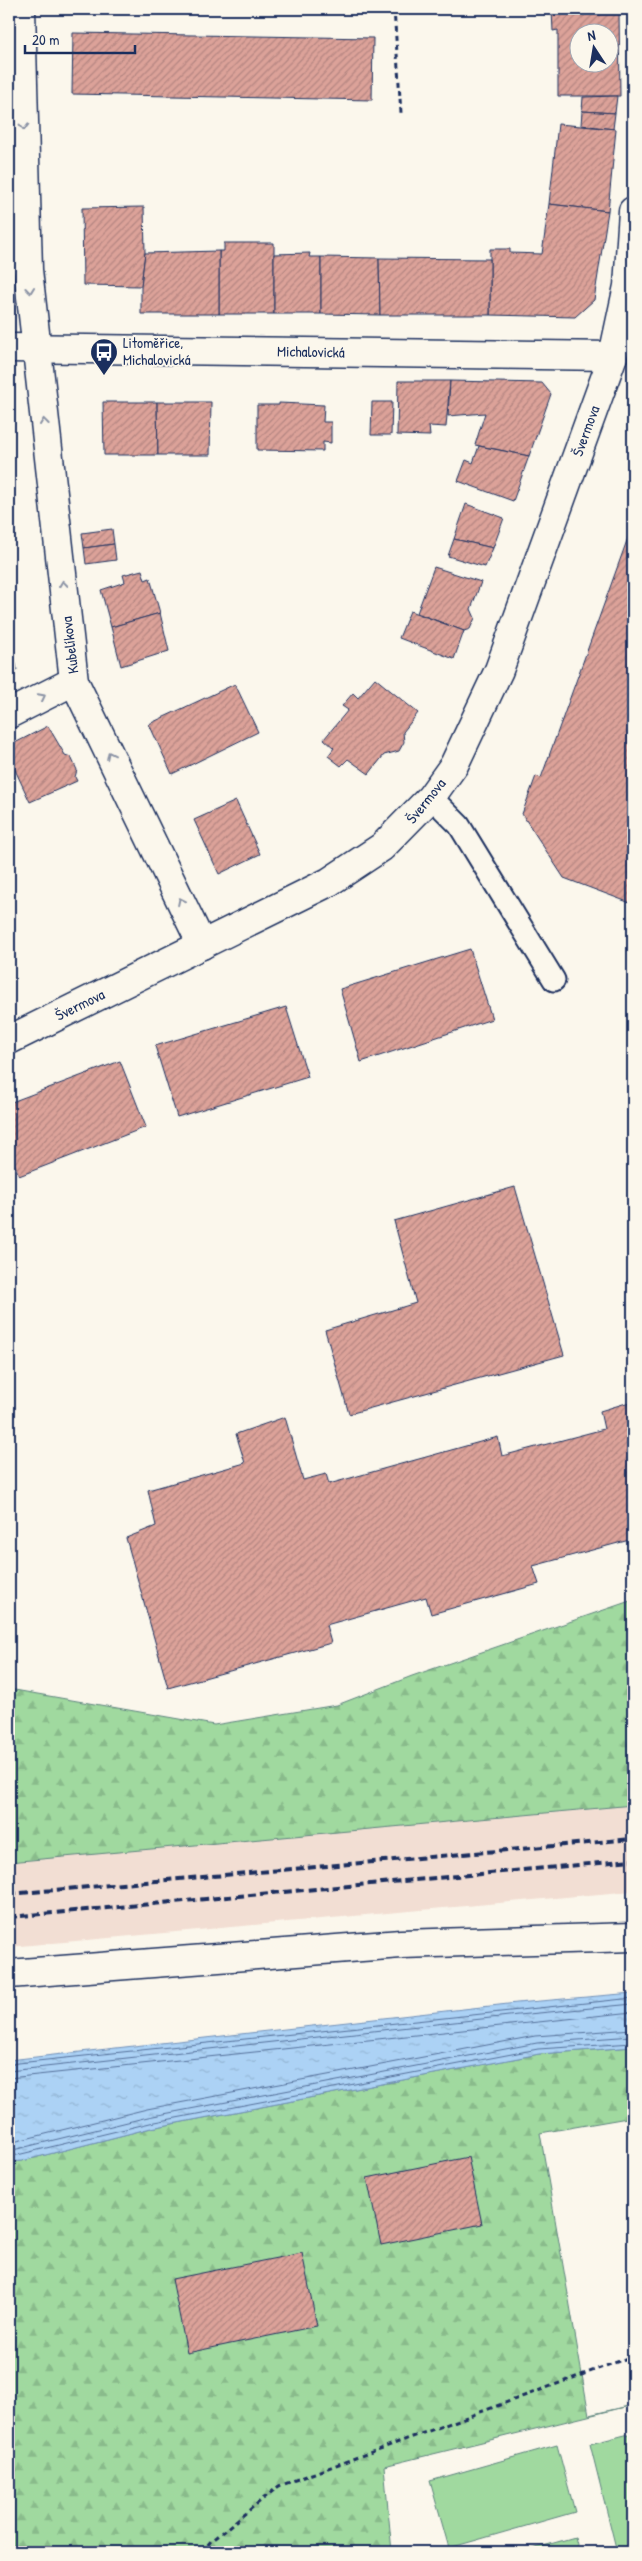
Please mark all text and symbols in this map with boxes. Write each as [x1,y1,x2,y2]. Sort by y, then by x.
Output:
scale bar [25,22,135,54]
north arrow [570,22,620,72]
text: N [586,25,597,45]
text: 20 m [32,29,59,50]
one-way arrow [19,124,29,132]
one-way arrow [24,286,35,294]
place label: Litoměřice, Michalovická [123,332,191,370]
bus stop icon: Litoměřice, Michalovická [89,337,119,376]
street label: Michalovická [277,340,345,363]
street label: Švermova [567,402,604,459]
one-way arrow [39,418,50,426]
one-way arrow [58,579,69,587]
street label: Kubelíkova [56,615,83,675]
one-way arrow [36,693,45,703]
one-way arrow [106,751,117,760]
street label: Švermova [401,773,450,828]
one-way arrow [177,897,187,906]
street label: Švermova [51,983,108,1026]

